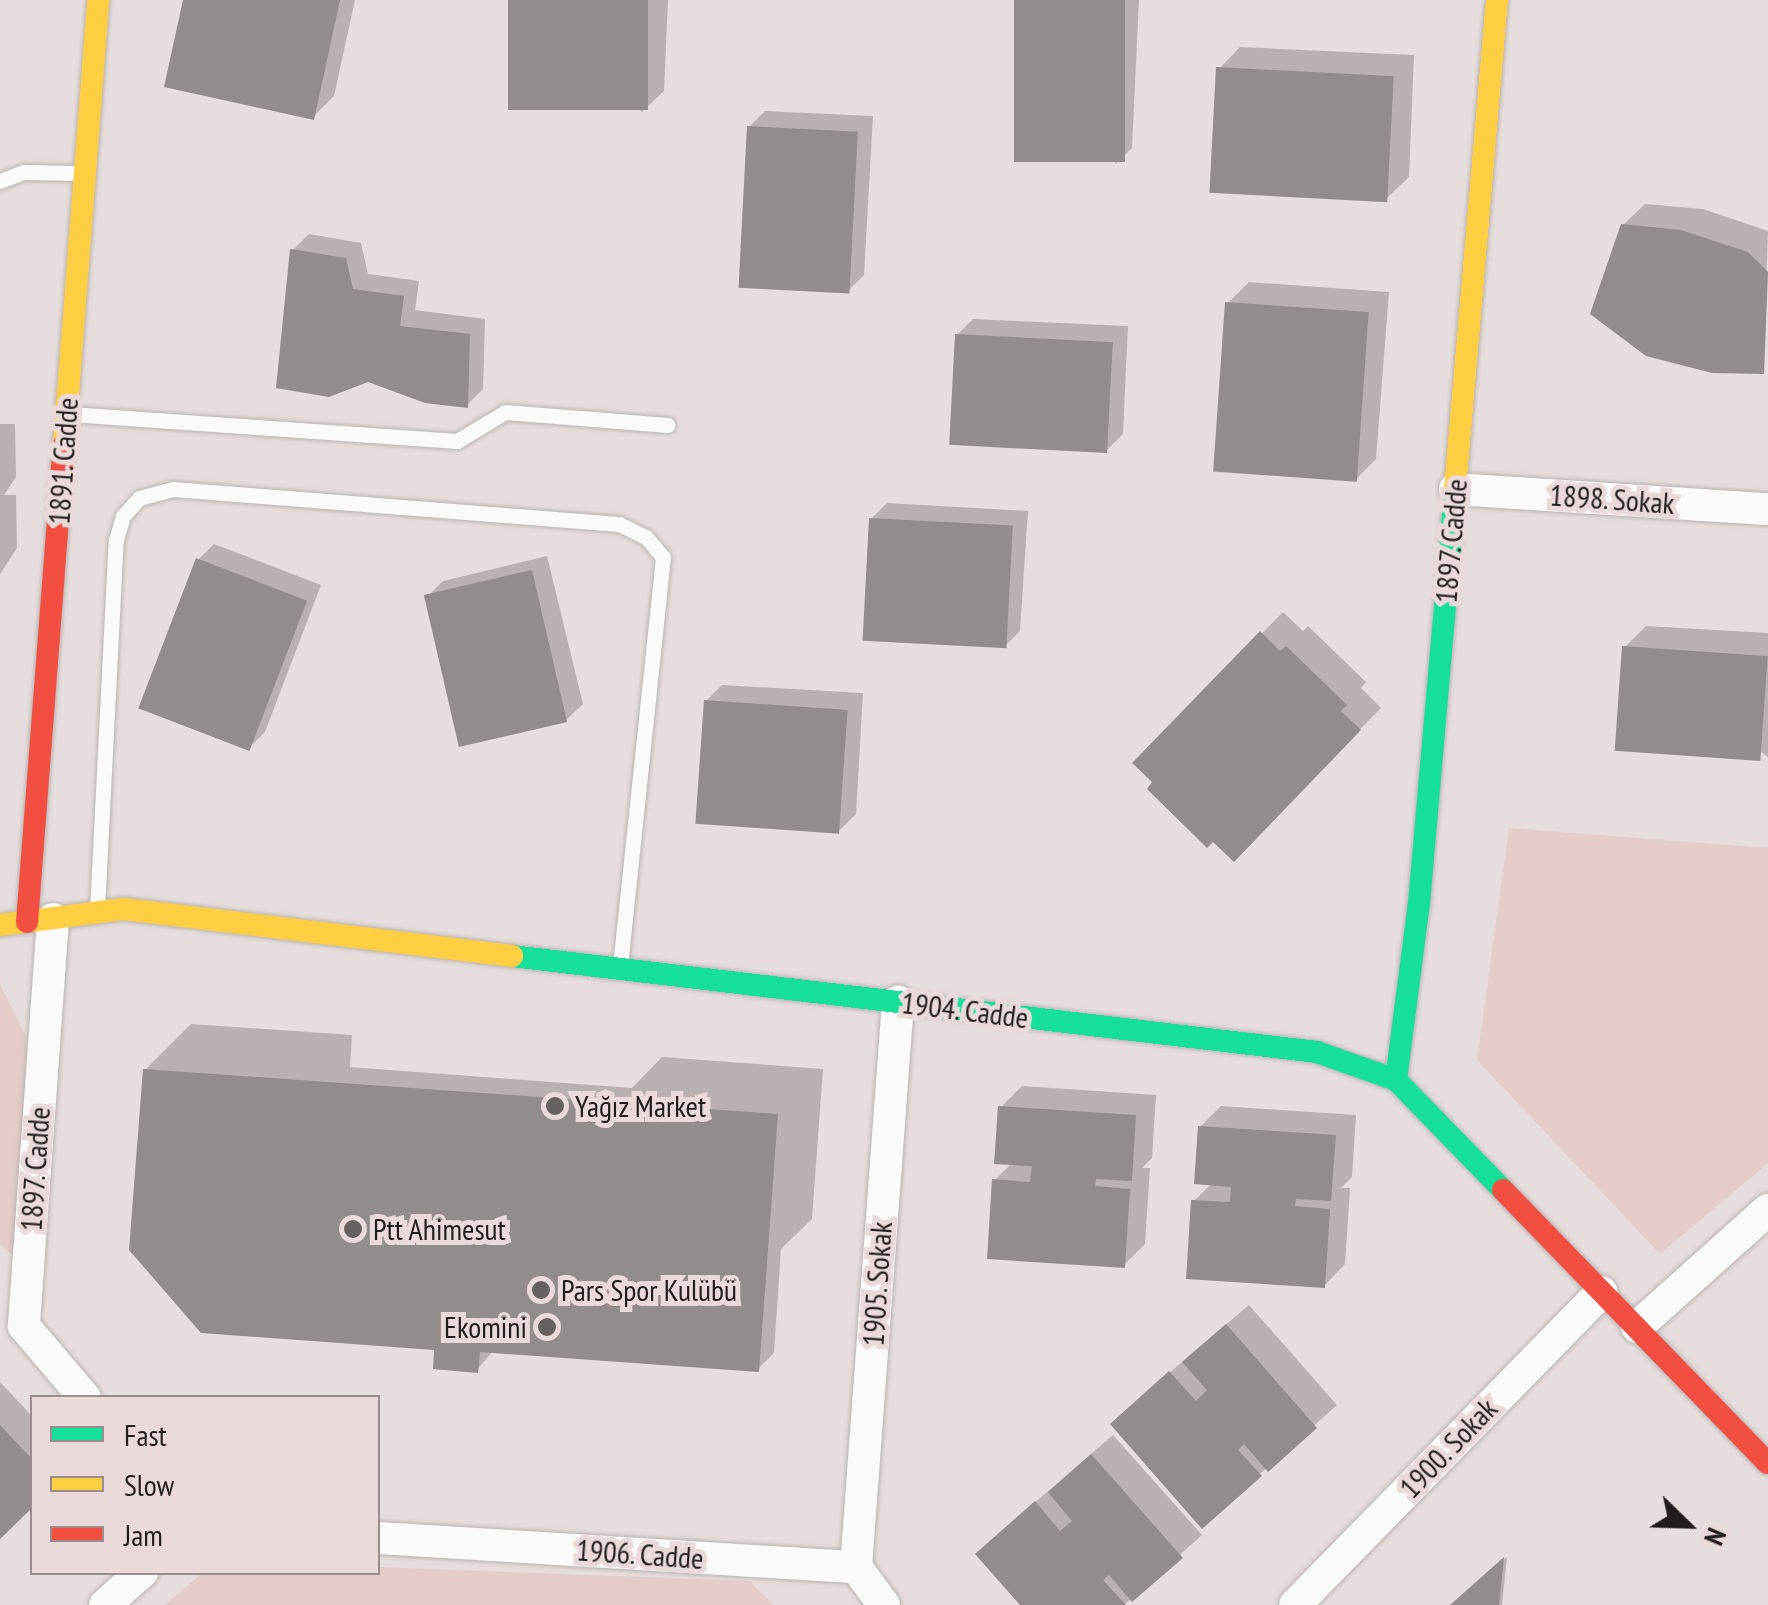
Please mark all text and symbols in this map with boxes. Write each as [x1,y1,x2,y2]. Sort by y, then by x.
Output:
street label: 1891. Cadde [41,395,85,527]
street label: 1897. Cadde [1428,476,1474,606]
street label: 1898. Sokak [1548,477,1676,521]
street label: 1904. Cadde [899,984,1031,1036]
place label: Yağız Market [575,1088,707,1124]
marker: Yağız Market [544,1095,566,1117]
street label: 1897. Cadde [13,1105,57,1233]
place label: Ptt Ahimesut [373,1211,507,1247]
marker: Ptt Ahimesut [342,1218,364,1240]
street label: 1905. Sokak [855,1220,899,1348]
place label: Pars Spor Kulübü [561,1272,737,1308]
marker: Pars Spor Kulübü [530,1279,552,1301]
place label: Ekomini [444,1309,527,1345]
marker: Ekomini [536,1316,558,1338]
street label: 1900. Sokak [1391,1390,1505,1506]
legend [30,1395,380,1575]
text: Fast [124,1415,167,1454]
text: Slow [124,1465,174,1504]
north arrow [1638,1475,1738,1575]
text: Jam [124,1515,163,1554]
text: N [1696,1523,1736,1551]
street label: 1906. Cadde [574,1532,706,1576]

